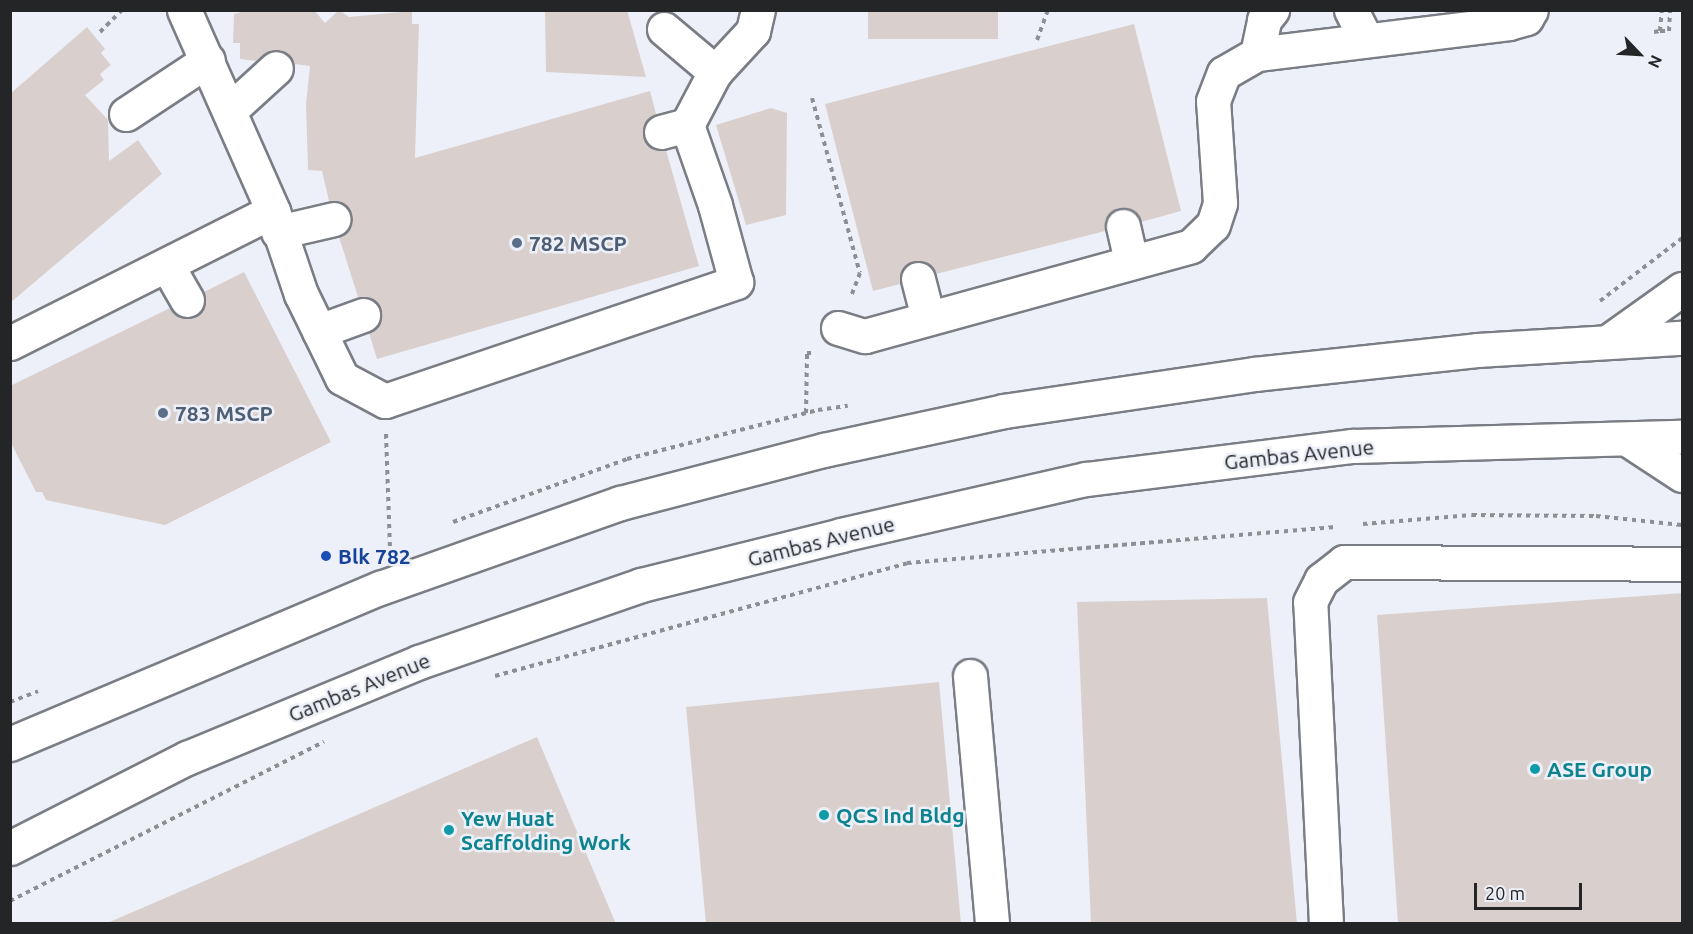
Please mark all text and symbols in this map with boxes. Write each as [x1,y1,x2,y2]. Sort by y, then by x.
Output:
north arrow [1609,24,1669,84]
text: N [1645,52,1666,71]
place label: 782 MSCP [529,230,627,256]
marker: 782 MSCP [510,236,524,250]
place label: 783 MSCP [175,400,273,426]
marker: 783 MSCP [156,406,170,420]
street label: Gambas Avenue [1223,434,1375,474]
street label: Gambas Avenue [745,511,897,571]
place label: Blk 782 [338,543,411,569]
marker: Blk 782 [319,549,333,563]
street label: Gambas Avenue [284,647,434,727]
place label: ASE Group [1547,756,1652,782]
marker: ASE Group [1528,762,1542,776]
place label: QCS Ind Bldg [836,802,965,828]
place label: Yew Huat Scaffolding Work [461,805,631,855]
marker: QCS Ind Bldg [817,808,831,822]
marker: Yew Huat Scaffolding Work [442,823,456,837]
scale bar [1477,871,1585,909]
text: 20 m [1485,883,1525,903]

